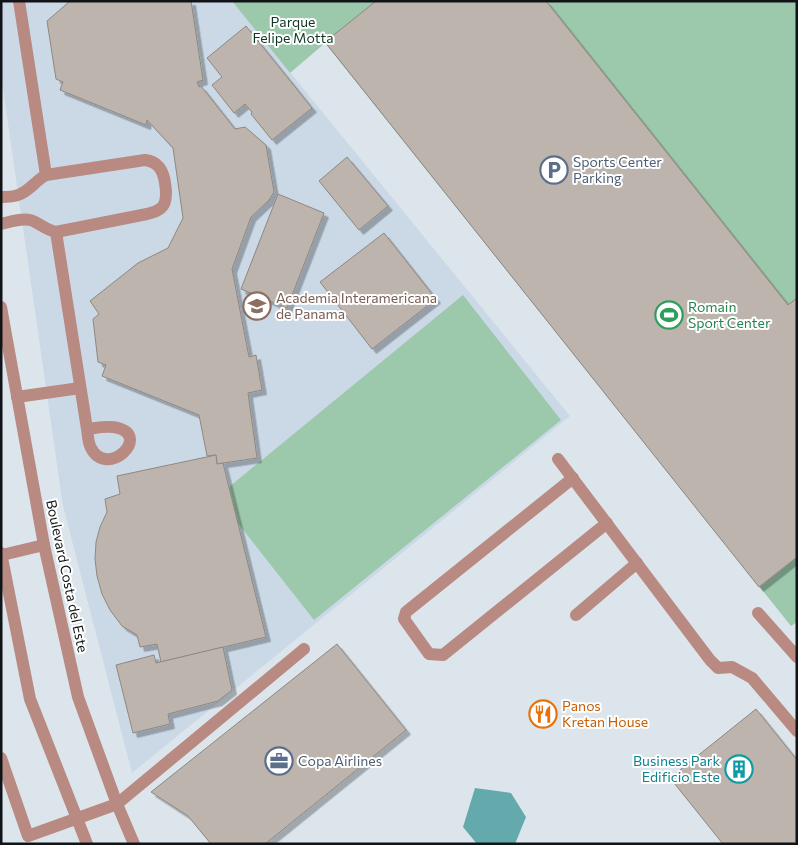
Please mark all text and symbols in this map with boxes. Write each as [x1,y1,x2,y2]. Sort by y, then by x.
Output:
park label: Parque Felipe Motta [252,13,334,46]
place label: Sports Center Parking [573,153,662,186]
parking icon: Sports Center Parking [539,155,569,185]
place label: Academia Interamericana de Panama [276,289,437,322]
school or university icon: Academia Interamericana de Panama [242,291,272,321]
place label: Romain Sport Center [688,298,771,331]
sports icon: Romain Sport Center [654,300,684,330]
street label: Boulevard Costa del Este [43,498,92,654]
place label: Panos Kretan House [562,697,648,730]
restaurant icon: Panos Kretan House [528,699,558,729]
office icon: Copa Airlines [264,746,294,776]
place label: Copa Airlines [298,752,382,769]
place label: Business Park Edificio Este [633,752,720,785]
building icon: Business Park Edificio Este [724,754,754,784]

